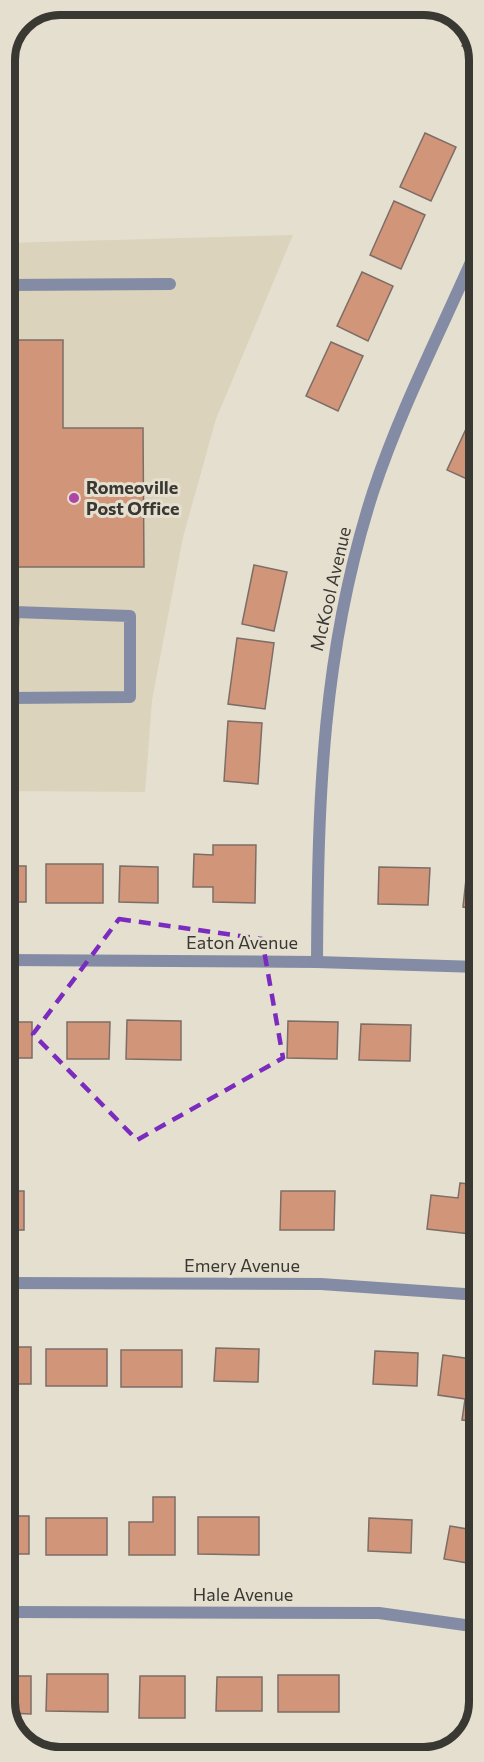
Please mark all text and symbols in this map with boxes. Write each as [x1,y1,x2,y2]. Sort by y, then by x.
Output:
place label: Romeoville Post Office [86,476,179,519]
marker: Romeoville Post Office [67,491,81,505]
street label: McKool Avenue [305,524,355,653]
street label: Eaton Avenue [186,931,298,953]
street label: Emery Avenue [184,1254,300,1276]
street label: Hale Avenue [193,1583,293,1605]

